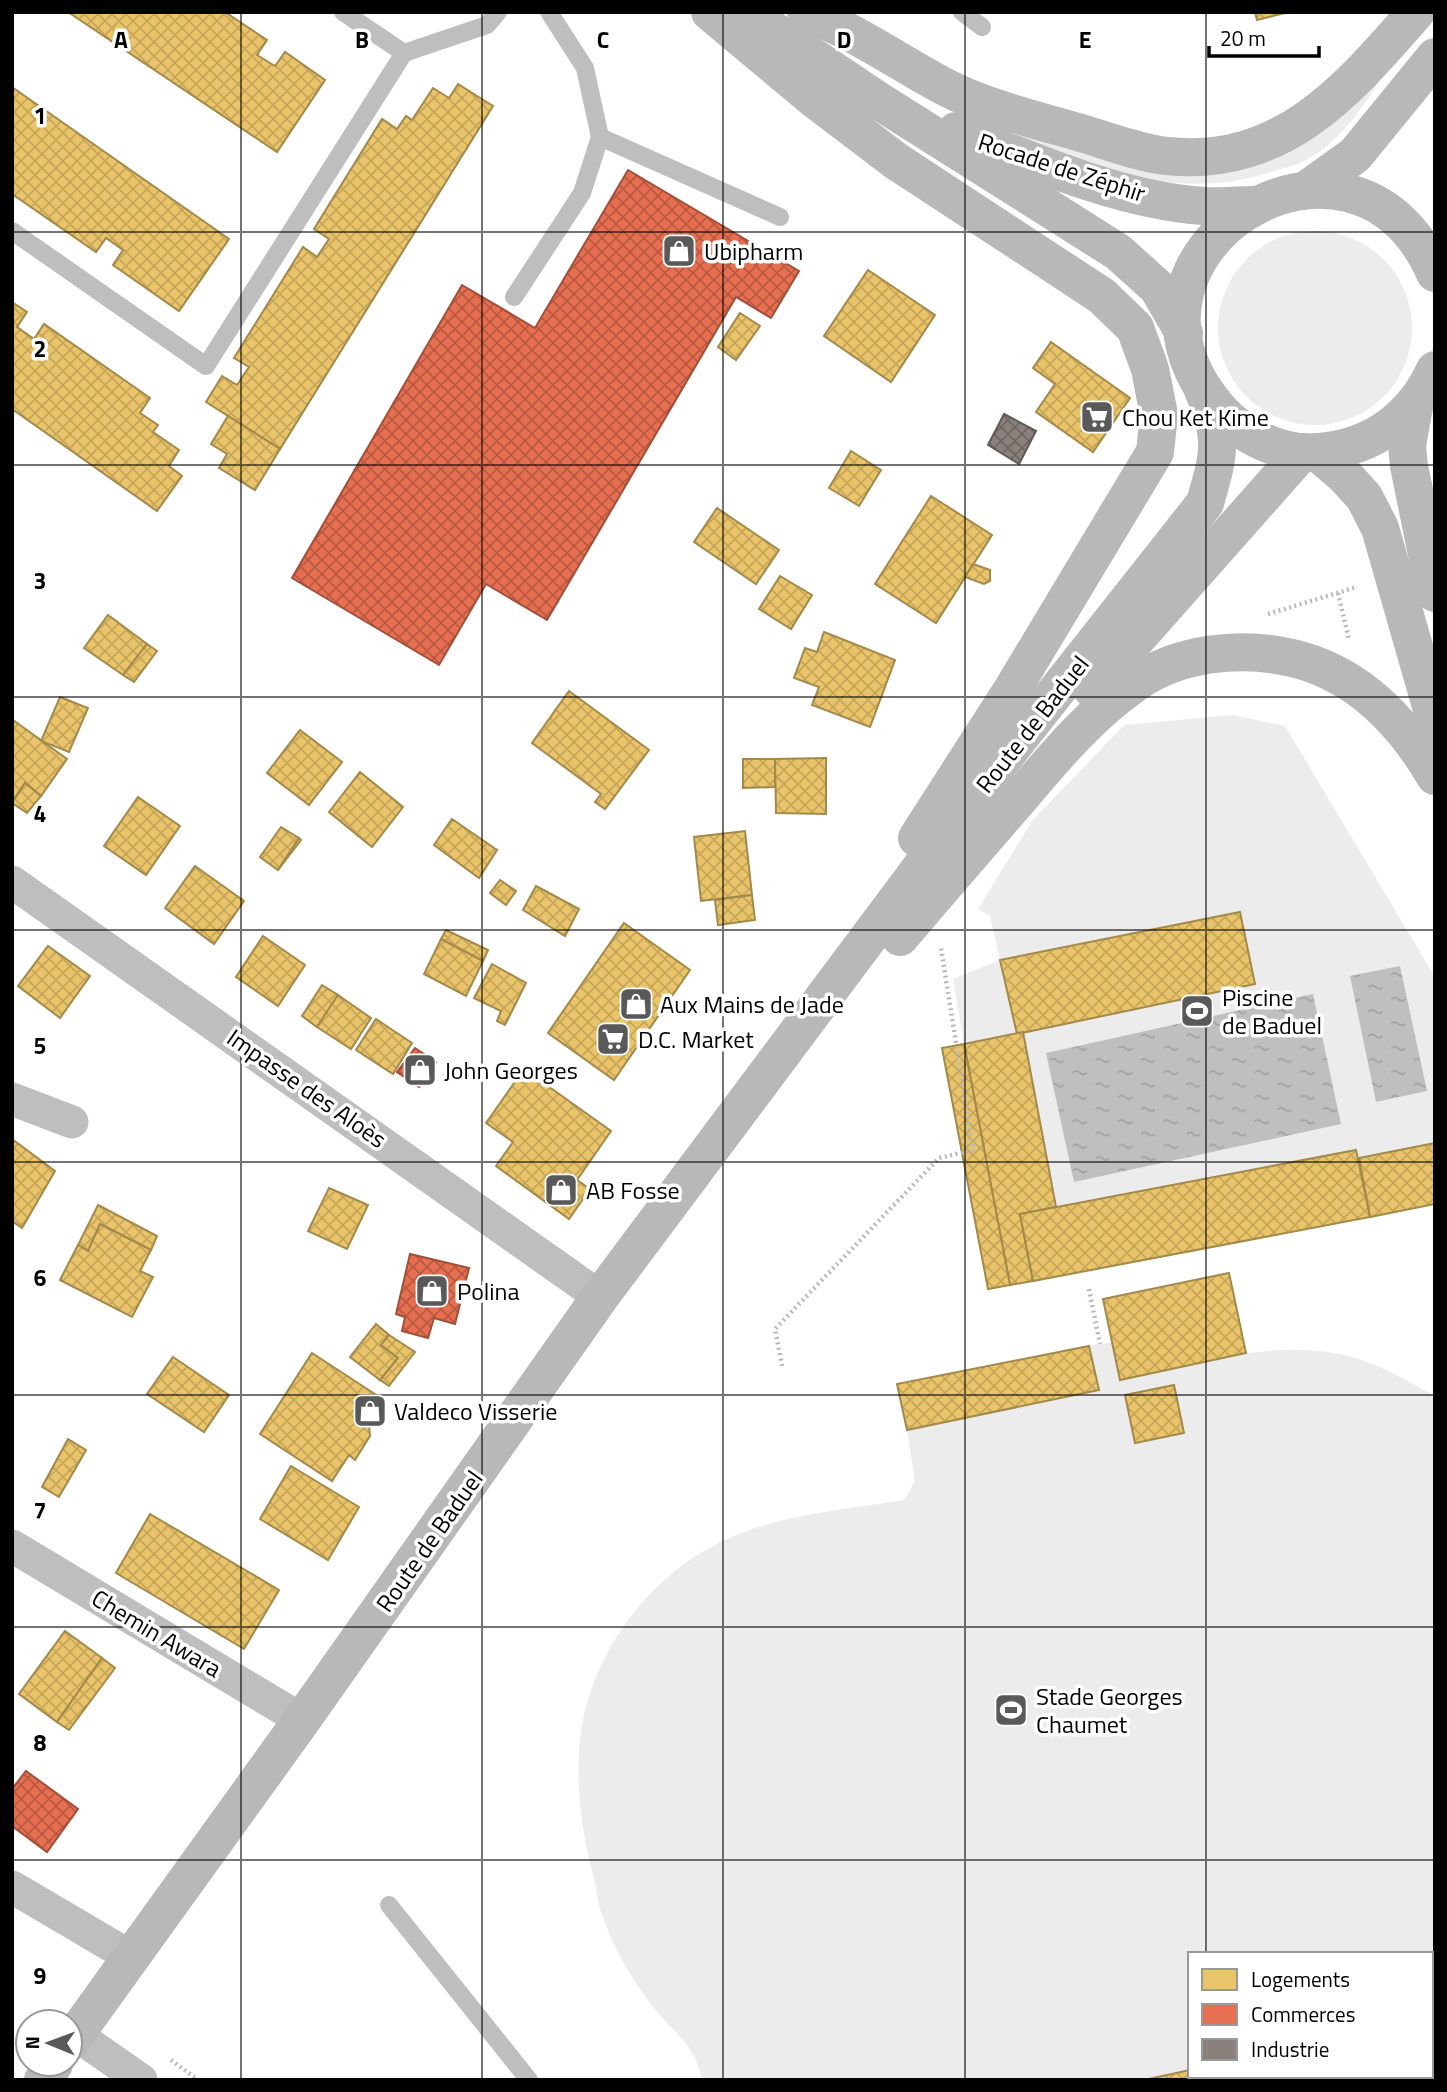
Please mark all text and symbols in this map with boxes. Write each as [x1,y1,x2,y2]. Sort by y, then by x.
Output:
scale bar [1209,14,1319,58]
text: A [114,22,128,57]
text: B [355,22,369,57]
text: C [597,22,609,57]
text: D [837,22,851,57]
text: E [1079,22,1091,57]
text: 20 m [1220,22,1266,54]
text: 1 [34,98,46,133]
street label: Rocade de Zéphir [974,123,1150,211]
shop icon: Ubipharm [660,232,698,270]
place label: Ubipharm [704,233,803,269]
text: 2 [34,331,46,366]
supermarket icon: Chou Ket Kime [1078,398,1116,436]
place label: Chou Ket Kime [1122,399,1269,435]
text: 3 [34,563,46,598]
street label: Route de Baduel [967,648,1097,800]
text: 4 [34,796,46,831]
place label: Piscine de Baduel [1222,979,1322,1043]
shop icon: Aux Mains de Jade [617,985,655,1023]
place label: Aux Mains de Jade [660,986,844,1022]
sports icon: Piscine de Baduel [1178,992,1216,1030]
street label: Impasse des Aloès [220,1020,394,1156]
supermarket icon: D.C. Market [594,1020,632,1058]
place label: D.C. Market [638,1021,754,1057]
text: 5 [34,1028,46,1063]
shop icon: John Georges [401,1051,439,1089]
place label: John Georges [444,1052,578,1088]
shop icon: AB Fosse [542,1171,580,1209]
place label: AB Fosse [586,1172,680,1208]
text: 6 [34,1260,47,1295]
shop icon: Polina [413,1272,451,1310]
place label: Polina [457,1273,520,1309]
shop icon: Valdeco Visserie [351,1392,389,1430]
place label: Valdeco Visserie [394,1393,557,1429]
street label: Route de Baduel [367,1463,491,1619]
text: 7 [34,1493,46,1528]
street label: Chemin Awara [85,1580,229,1686]
place label: Stade Georges Chaumet [1036,1678,1183,1742]
sports icon: Stade Georges Chaumet [992,1691,1030,1729]
text: 8 [34,1725,47,1760]
legend [1188,1952,1433,2078]
text: 9 [34,1958,47,1993]
text: Logements [1251,1963,1350,1995]
text: Commerces [1251,1998,1355,2030]
north arrow [14,2008,84,2078]
text: Industrie [1251,2033,1329,2065]
text: N [17,2036,46,2050]

